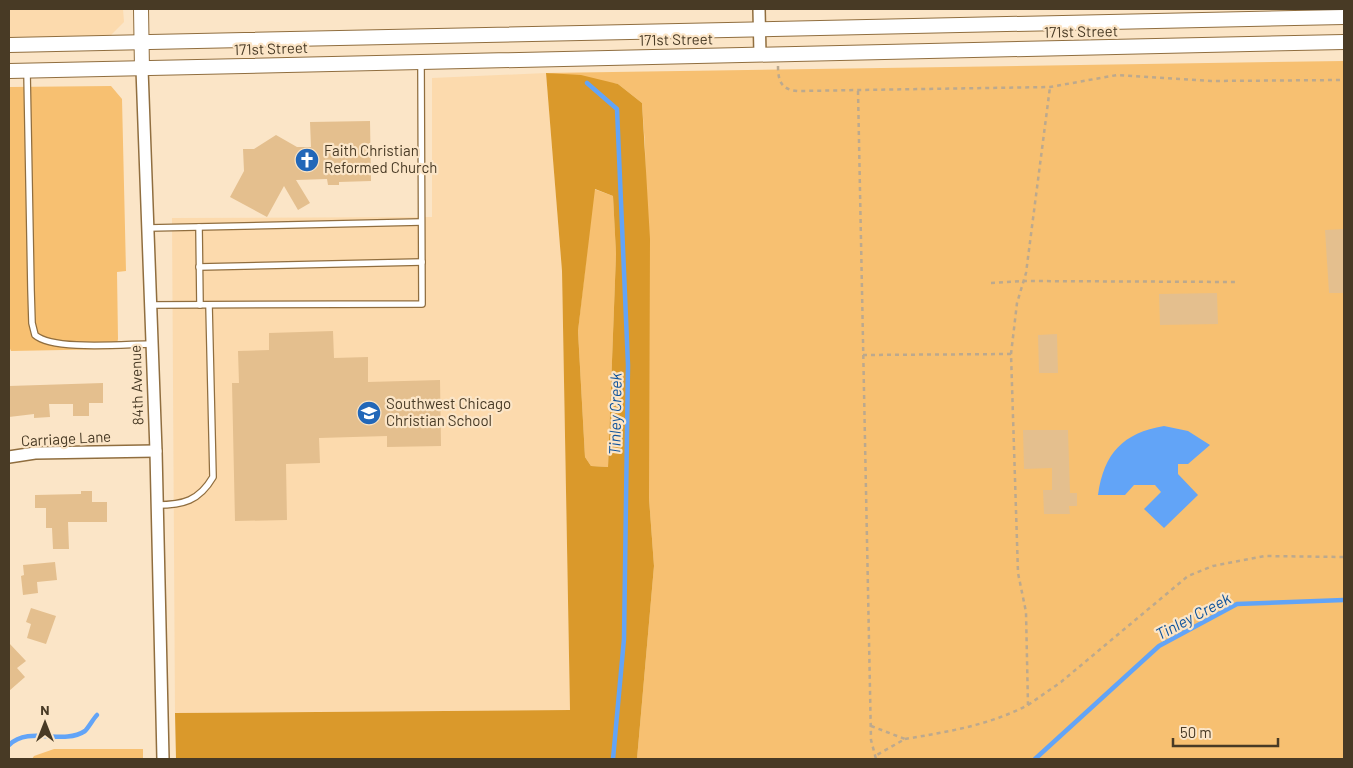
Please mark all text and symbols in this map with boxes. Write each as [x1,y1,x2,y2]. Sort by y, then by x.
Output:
street label: 171st Street [1044,21,1118,41]
street label: 171st Street [639,29,713,49]
street label: 171st Street [234,38,308,58]
place label: Faith Christian Reformed Church [324,141,437,176]
church icon: Faith Christian Reformed Church [294,147,320,173]
street label: 84th Avenue [126,345,146,425]
water label: Tinley Creek [604,373,625,455]
place label: Southwest Chicago Christian School [386,394,511,429]
school or university icon: Southwest Chicago Christian School [356,400,382,426]
street label: Carriage Lane [20,427,111,449]
water label: Tinley Creek [1152,588,1234,643]
north arrow [20,698,70,748]
text: N [40,701,50,718]
scale bar [1173,716,1278,748]
text: 50 m [1180,723,1212,741]

